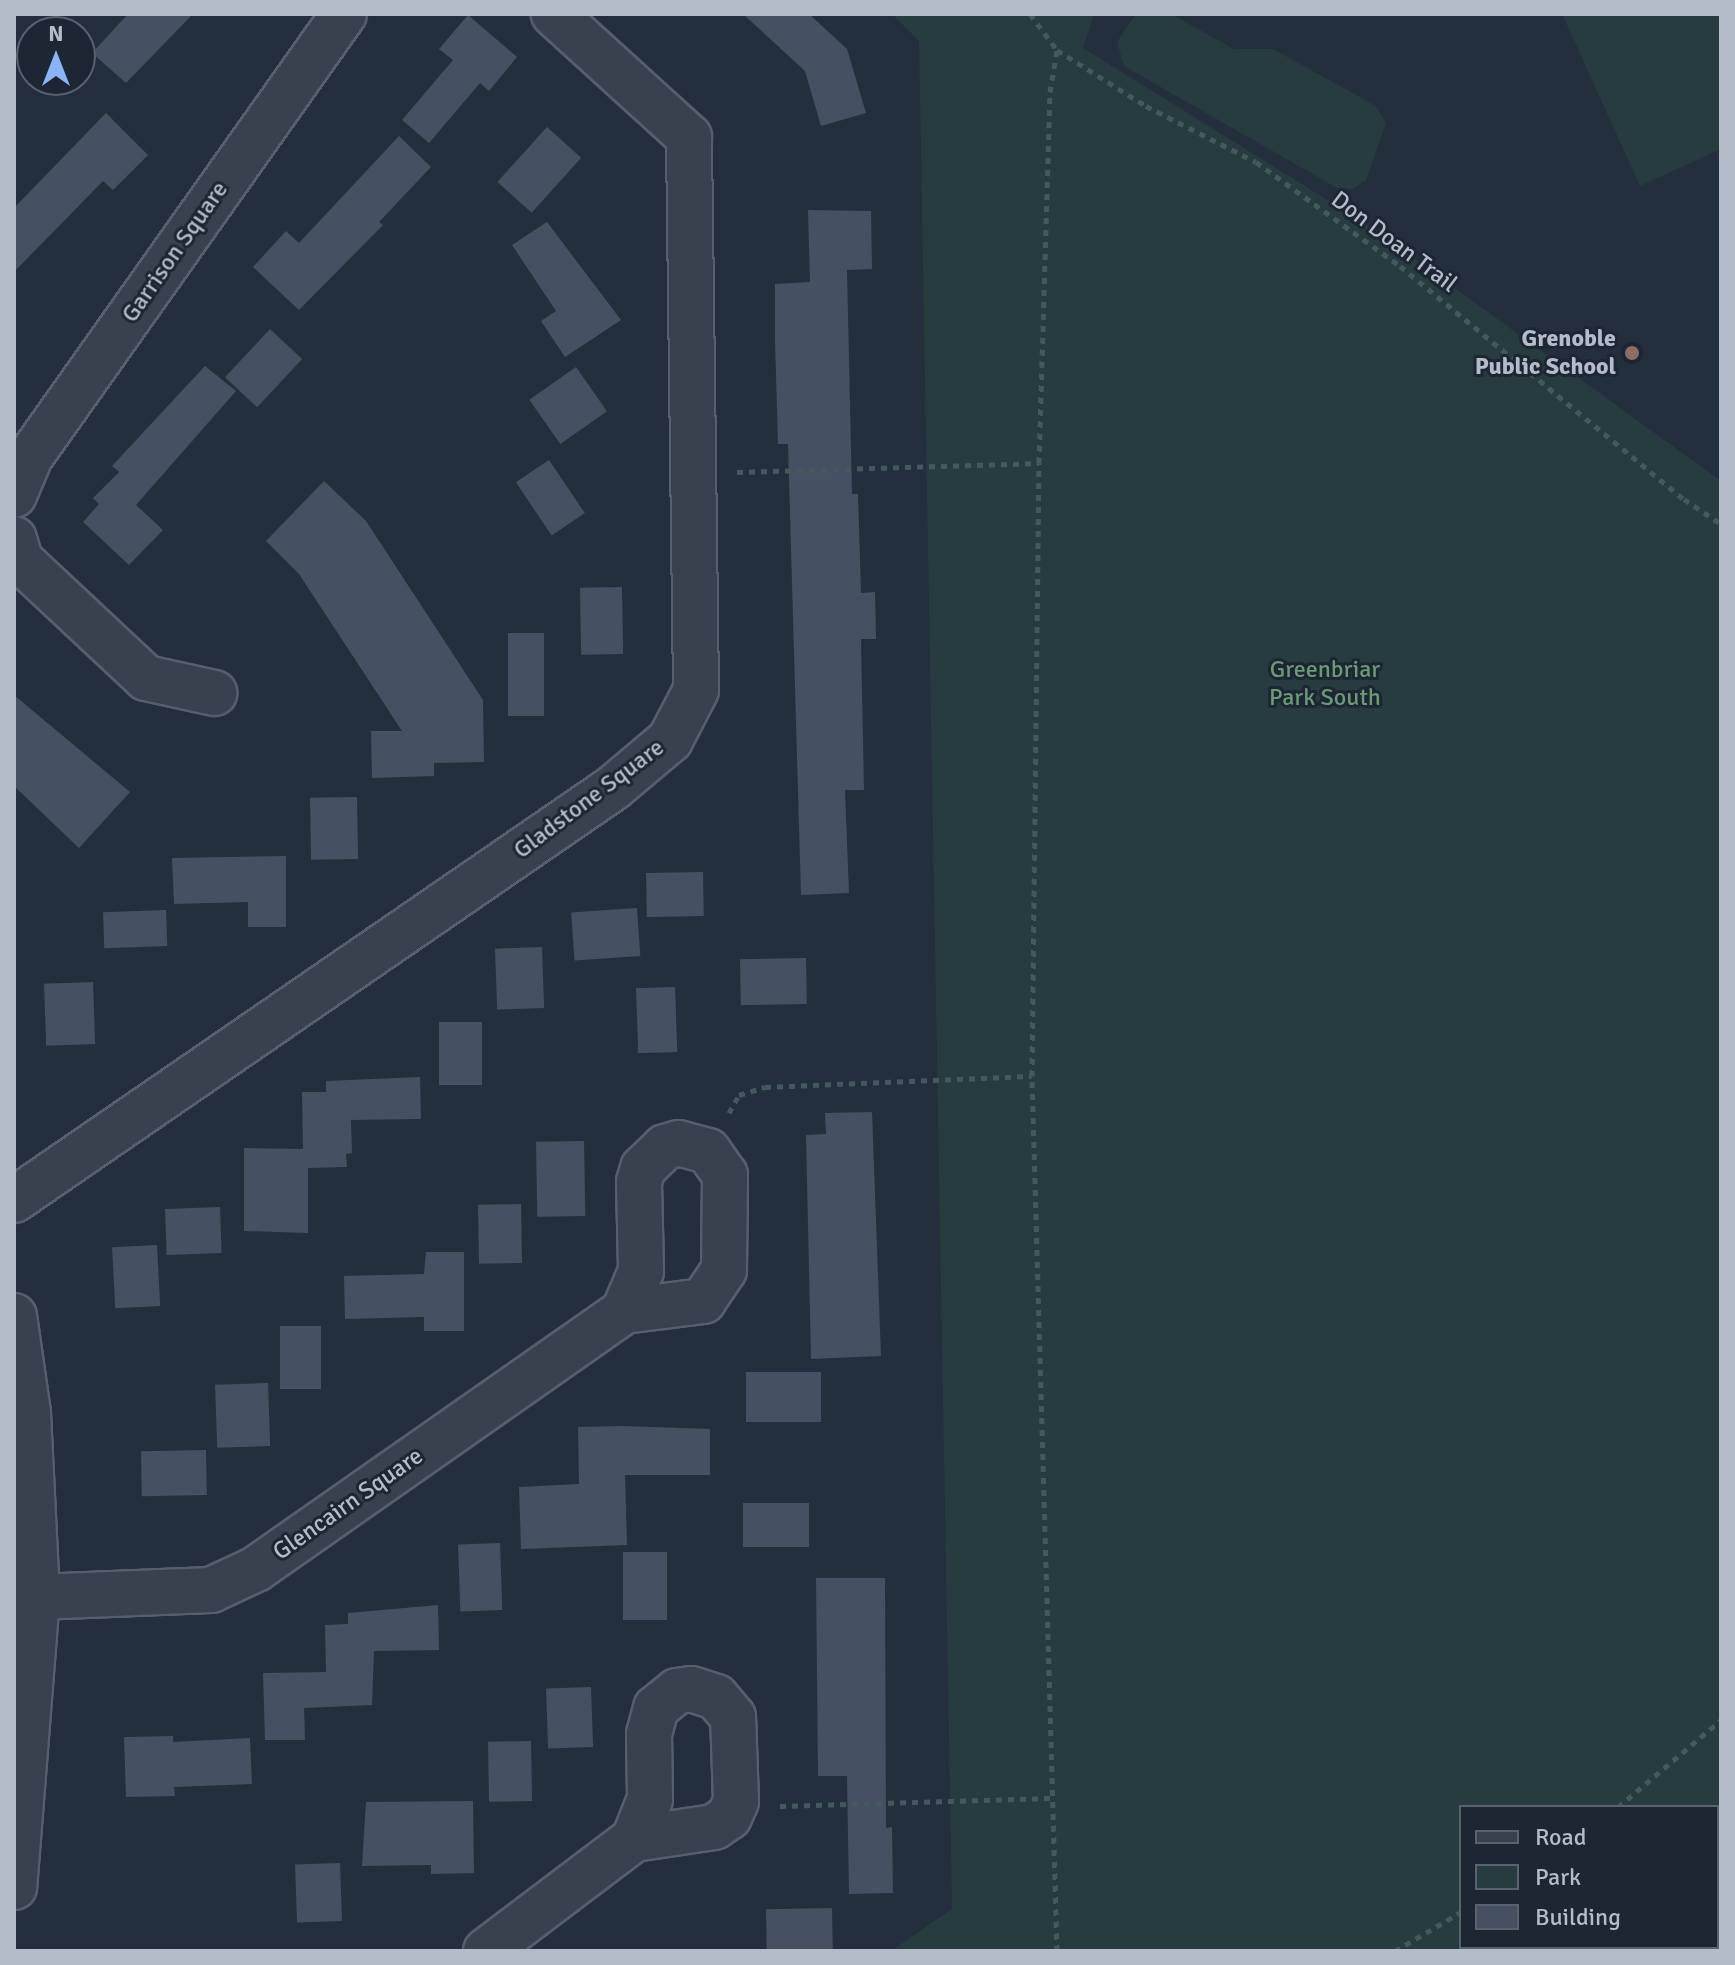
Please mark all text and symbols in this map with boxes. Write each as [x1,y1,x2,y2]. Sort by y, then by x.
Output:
north arrow [16,16,96,96]
text: N [48,20,64,47]
street label: Garrison Square [116,176,234,328]
street label: Don Doan Trail [1325,185,1463,299]
place label: Grenoble Public School [1475,325,1616,381]
marker: Grenoble Public School [1623,344,1641,362]
park label: Greenbriar Park South [1269,656,1381,712]
street label: Gladstone Square [508,733,670,865]
street label: Glencairn Square [268,1442,428,1566]
legend [1459,1805,1719,1949]
text: Road [1535,1822,1586,1852]
text: Park [1535,1862,1581,1892]
text: Building [1535,1902,1621,1932]

